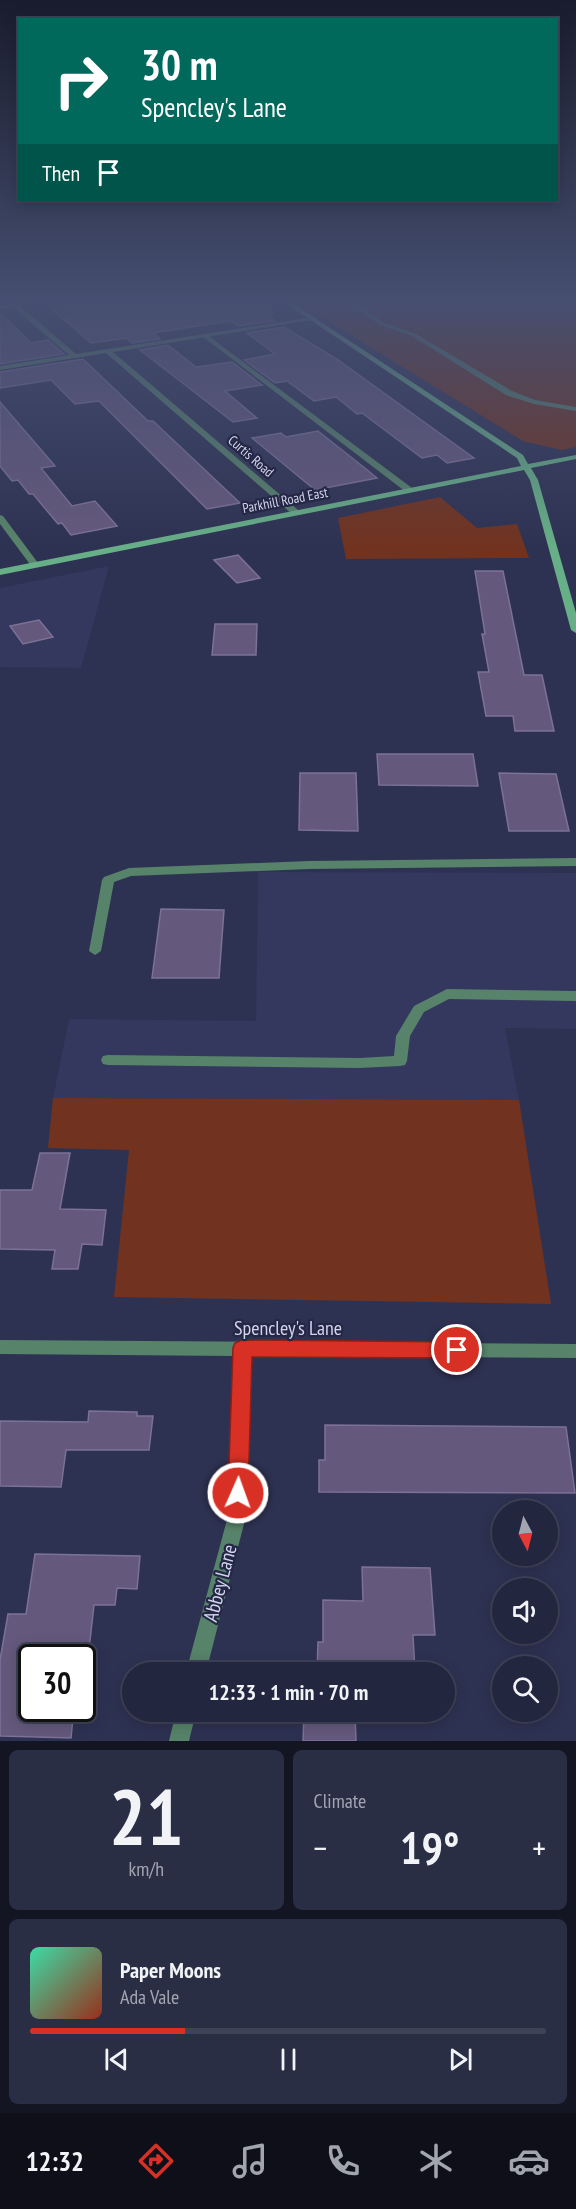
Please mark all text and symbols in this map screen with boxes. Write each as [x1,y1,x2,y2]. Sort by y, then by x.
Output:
text: 30 m [141,37,218,92]
icon: right [42,42,120,120]
text: Spencley's Lane [141,90,287,124]
icon: arrive [92,156,125,189]
text: Then [42,159,80,187]
street label: Curtis Road [224,431,278,481]
street label: Parkhill Road East [241,483,329,517]
street label: Spencley's Lane [234,1315,342,1341]
pin [431,1324,482,1375]
icon: arrive [440,1333,473,1366]
position arrow [206,1461,270,1525]
north arrow [492,1500,558,1566]
map controls [492,1500,558,1722]
street label: Abbey Lane [197,1541,243,1625]
button: sound [492,1578,558,1644]
speed limit sign: 30 [18,1644,96,1722]
button: search [492,1656,558,1722]
text: 12:33 · 1 min · 70 m [209,1678,368,1706]
text: 21 [109,1766,184,1867]
text: Climate [314,1788,366,1814]
text: 19° [400,1818,459,1876]
text: − [314,1826,327,1869]
text: + [532,1826,546,1869]
text: km/h [129,1856,164,1882]
text: Paper Moons [120,1956,221,1984]
text: Ada Vale [120,1984,179,2010]
icon: previous [100,2043,133,2076]
icon: pause [272,2043,305,2076]
icon: next [444,2043,477,2076]
icon: directions [135,2140,177,2182]
icon: music [229,2140,271,2182]
icon: phone [322,2140,364,2182]
icon: climate [415,2140,457,2182]
icon: car [508,2140,550,2182]
text: 12:32 [26,2144,84,2178]

